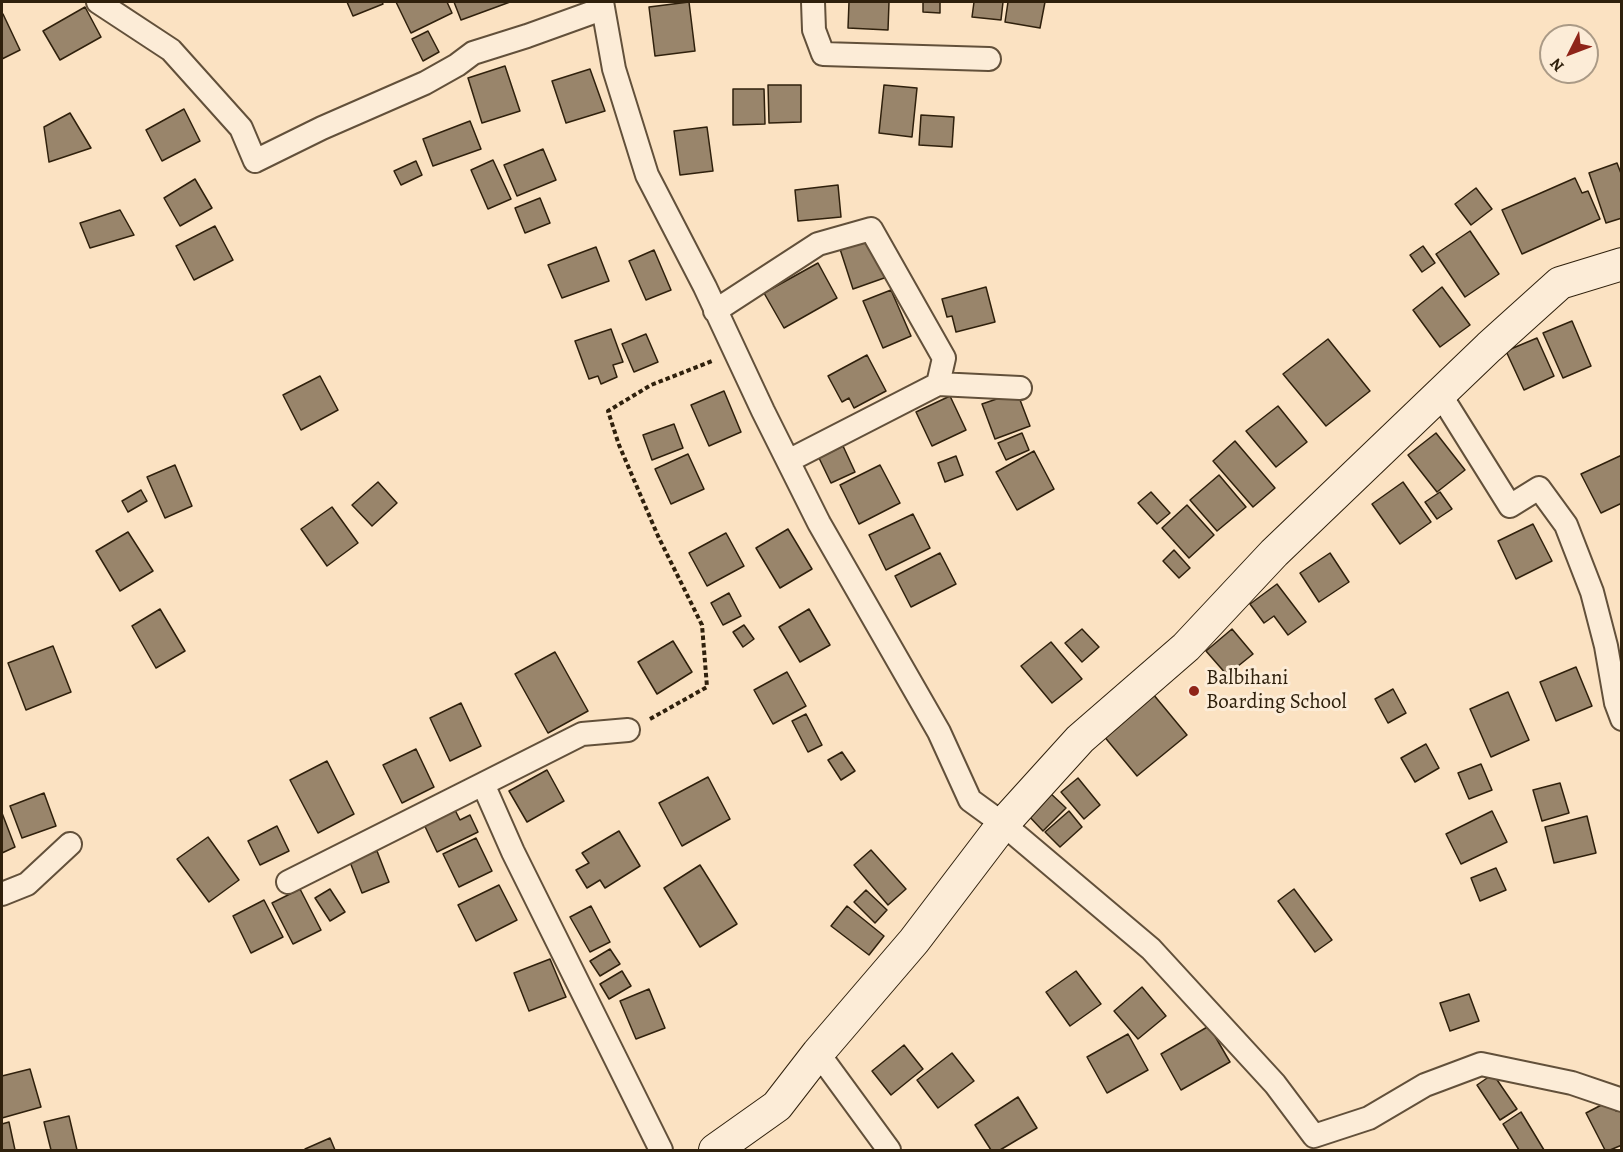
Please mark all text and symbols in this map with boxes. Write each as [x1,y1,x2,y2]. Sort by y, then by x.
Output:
north arrow [1539,24,1599,84]
text: N [1545,53,1569,76]
place label: Balbihani Boarding School [1206,666,1347,716]
marker: Balbihani Boarding School [1187,684,1201,698]

